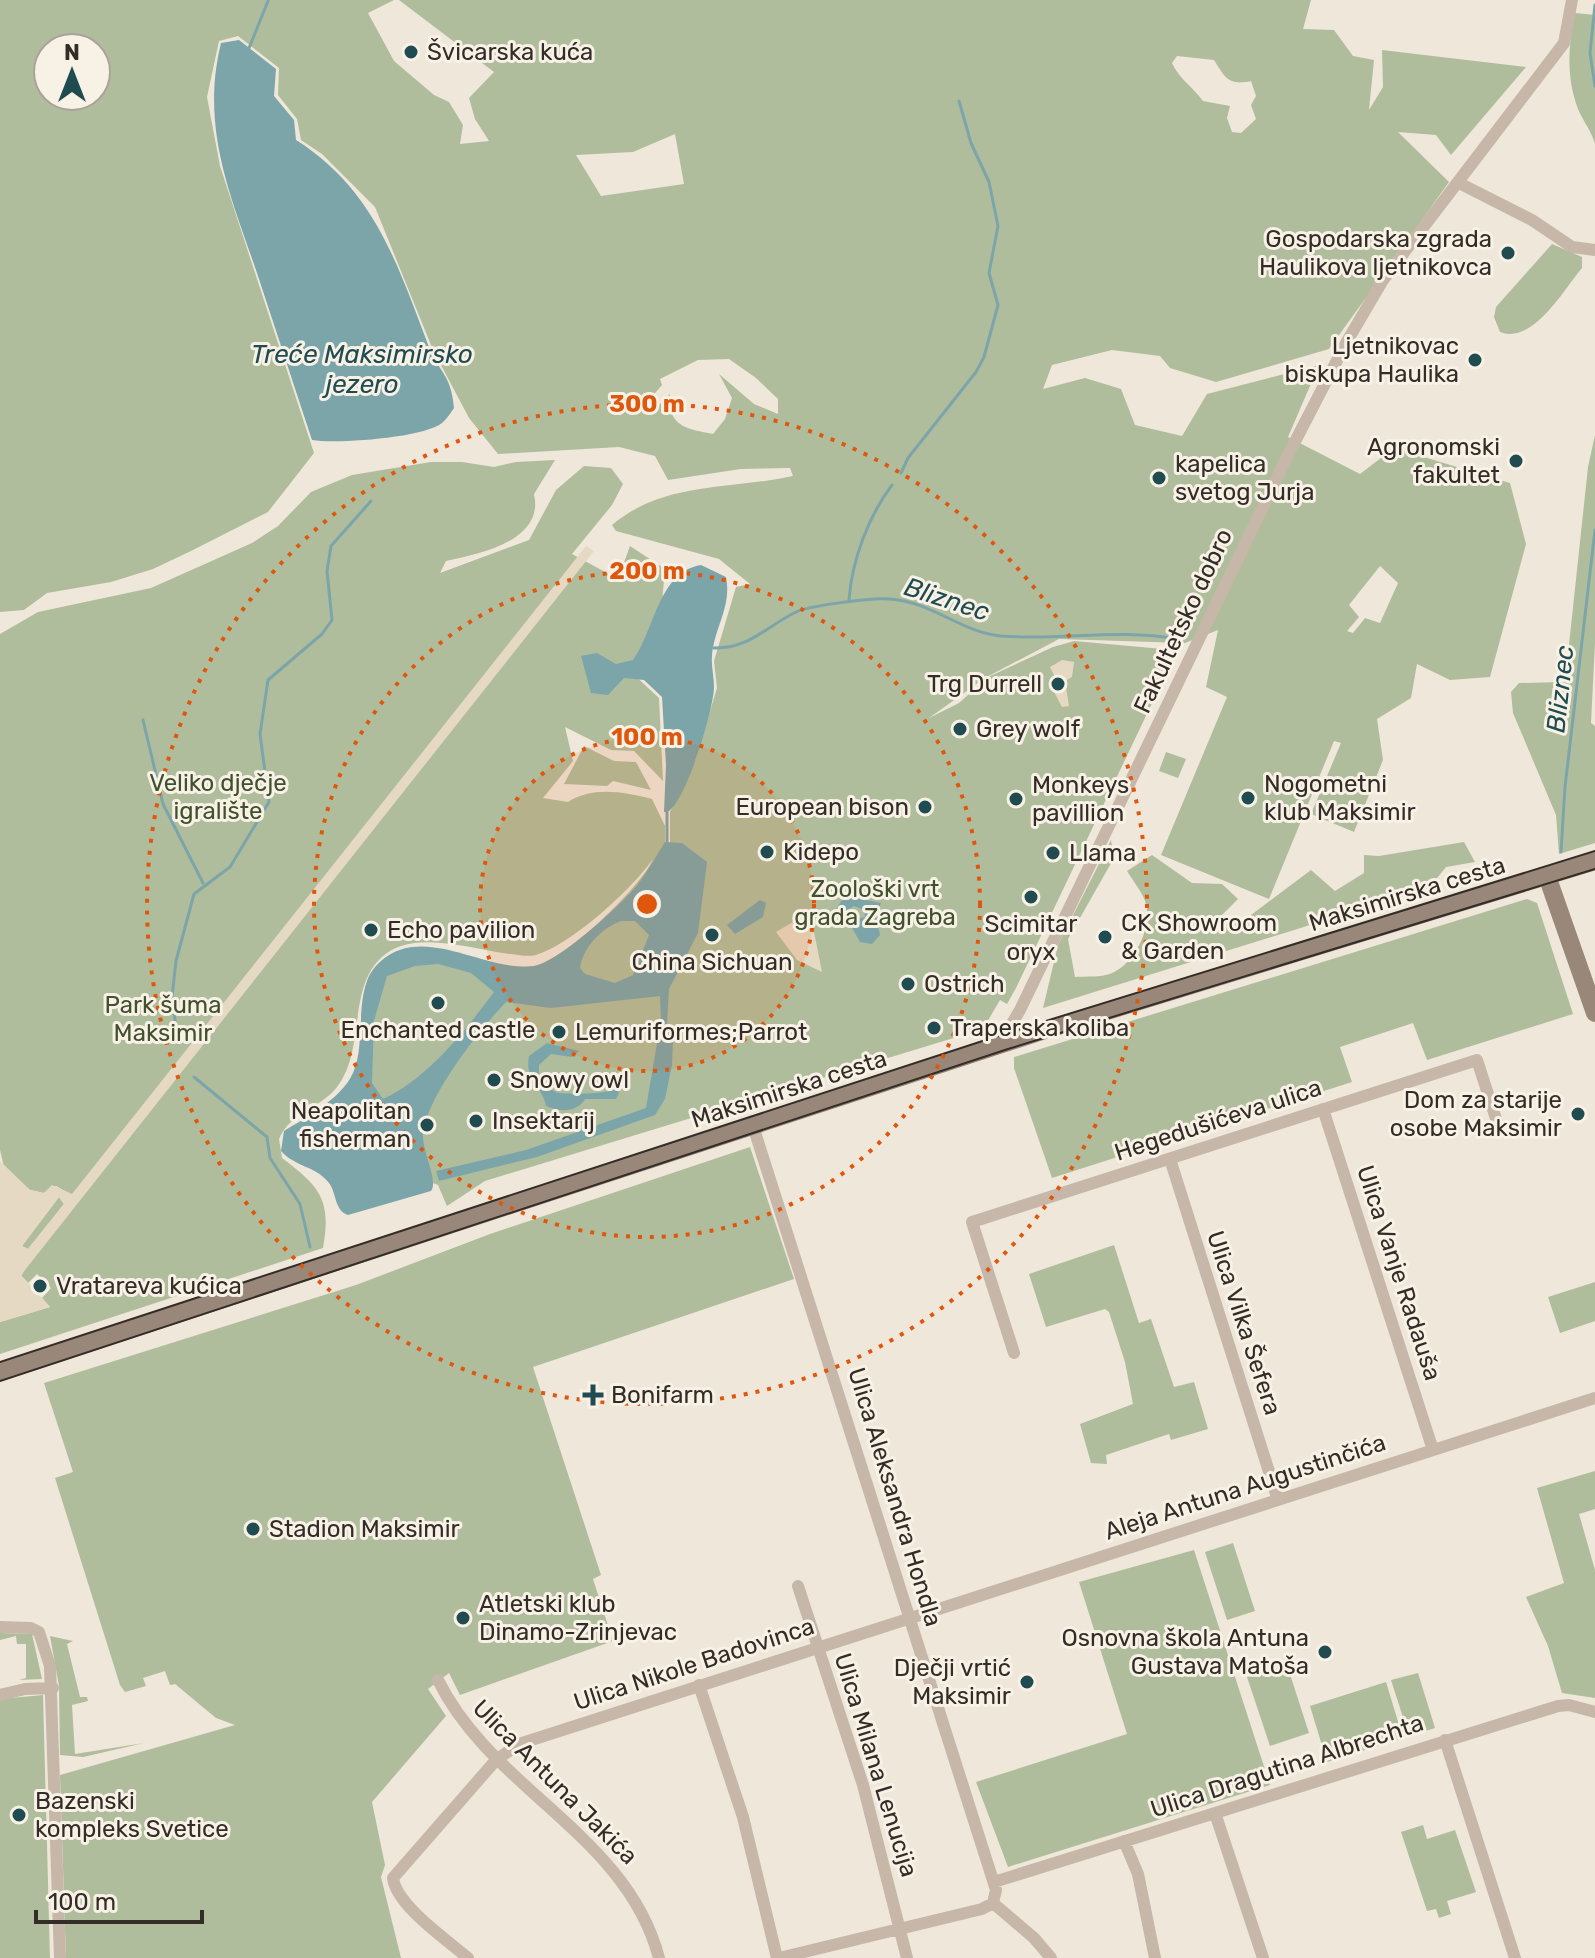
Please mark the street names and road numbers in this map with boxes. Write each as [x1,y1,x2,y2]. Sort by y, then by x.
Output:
street label: Fakultetsko dobro [1128,524,1238,718]
street label: Maksimirska cesta [1305,851,1509,937]
street label: Maksimirska cesta [688,1044,890,1134]
street label: Hegedušićeva ulica [1111,1073,1325,1167]
street label: Ulica Vanje Radauša [1351,1162,1447,1384]
street label: Ulica Vilka Šefera [1201,1228,1287,1418]
street label: Ulica Aleksandra Hondla [842,1364,948,1630]
street label: Aleja Antuna Augustinčića [1101,1428,1389,1546]
street label: Ulica Nikole Badovinca [570,1612,818,1716]
street label: Ulica Milana Lenucija [829,1650,923,1880]
street label: Ulica Antuna Jakića [467,1694,643,1870]
street label: Ulica Dragutina Albrechta [1147,1709,1427,1823]

